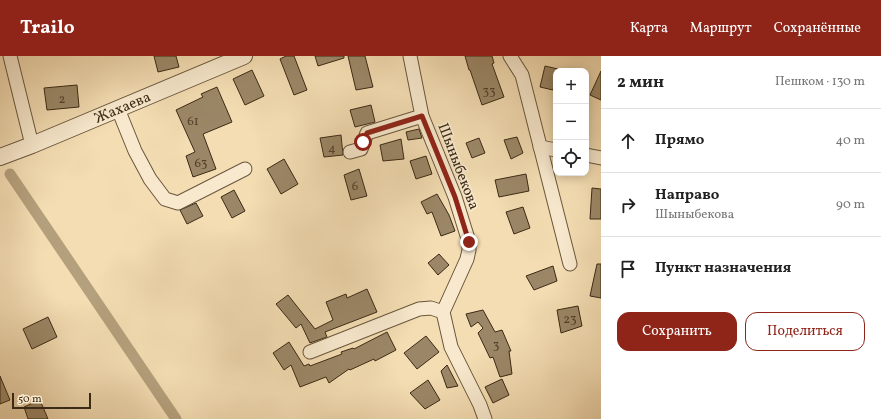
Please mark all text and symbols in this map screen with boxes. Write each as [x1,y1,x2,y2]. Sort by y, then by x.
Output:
text: Trailo [20,15,75,41]
text: Карта [630,19,668,38]
text: Маршрут [690,19,752,38]
text: Сохранённые [774,19,861,38]
map controls [553,68,589,176]
button: + [553,68,589,104]
text: 2 мин [617,71,664,94]
text: Пешком · 130 m [775,73,865,91]
house number: 33 [482,83,496,101]
street label: Жахаева [91,87,154,130]
house number: 2 [59,91,66,109]
button: − [553,104,589,140]
house number: 61 [187,113,199,131]
street label: Шыныбекова [431,120,484,213]
icon: ahead [617,130,639,152]
text: Прямо [655,130,704,151]
text: 40 m [836,132,865,150]
route start [354,133,372,151]
house number: 4 [328,140,336,158]
button: locate [553,140,589,176]
house number: 63 [194,155,208,173]
house number: 6 [352,178,359,196]
text: Направо [655,185,719,206]
icon: right [617,194,639,216]
text: 90 m [836,196,865,214]
text: Шыныбекова [655,206,734,224]
route end [460,233,478,251]
icon: arrive [617,258,639,280]
text: Пункт назначения [655,258,791,279]
house number: 23 [563,311,577,329]
button: Сохранить [617,312,737,351]
button: Поделиться [745,312,865,351]
house number: 3 [493,337,500,355]
scale bar [12,391,91,410]
text: 50 m [18,392,42,407]

